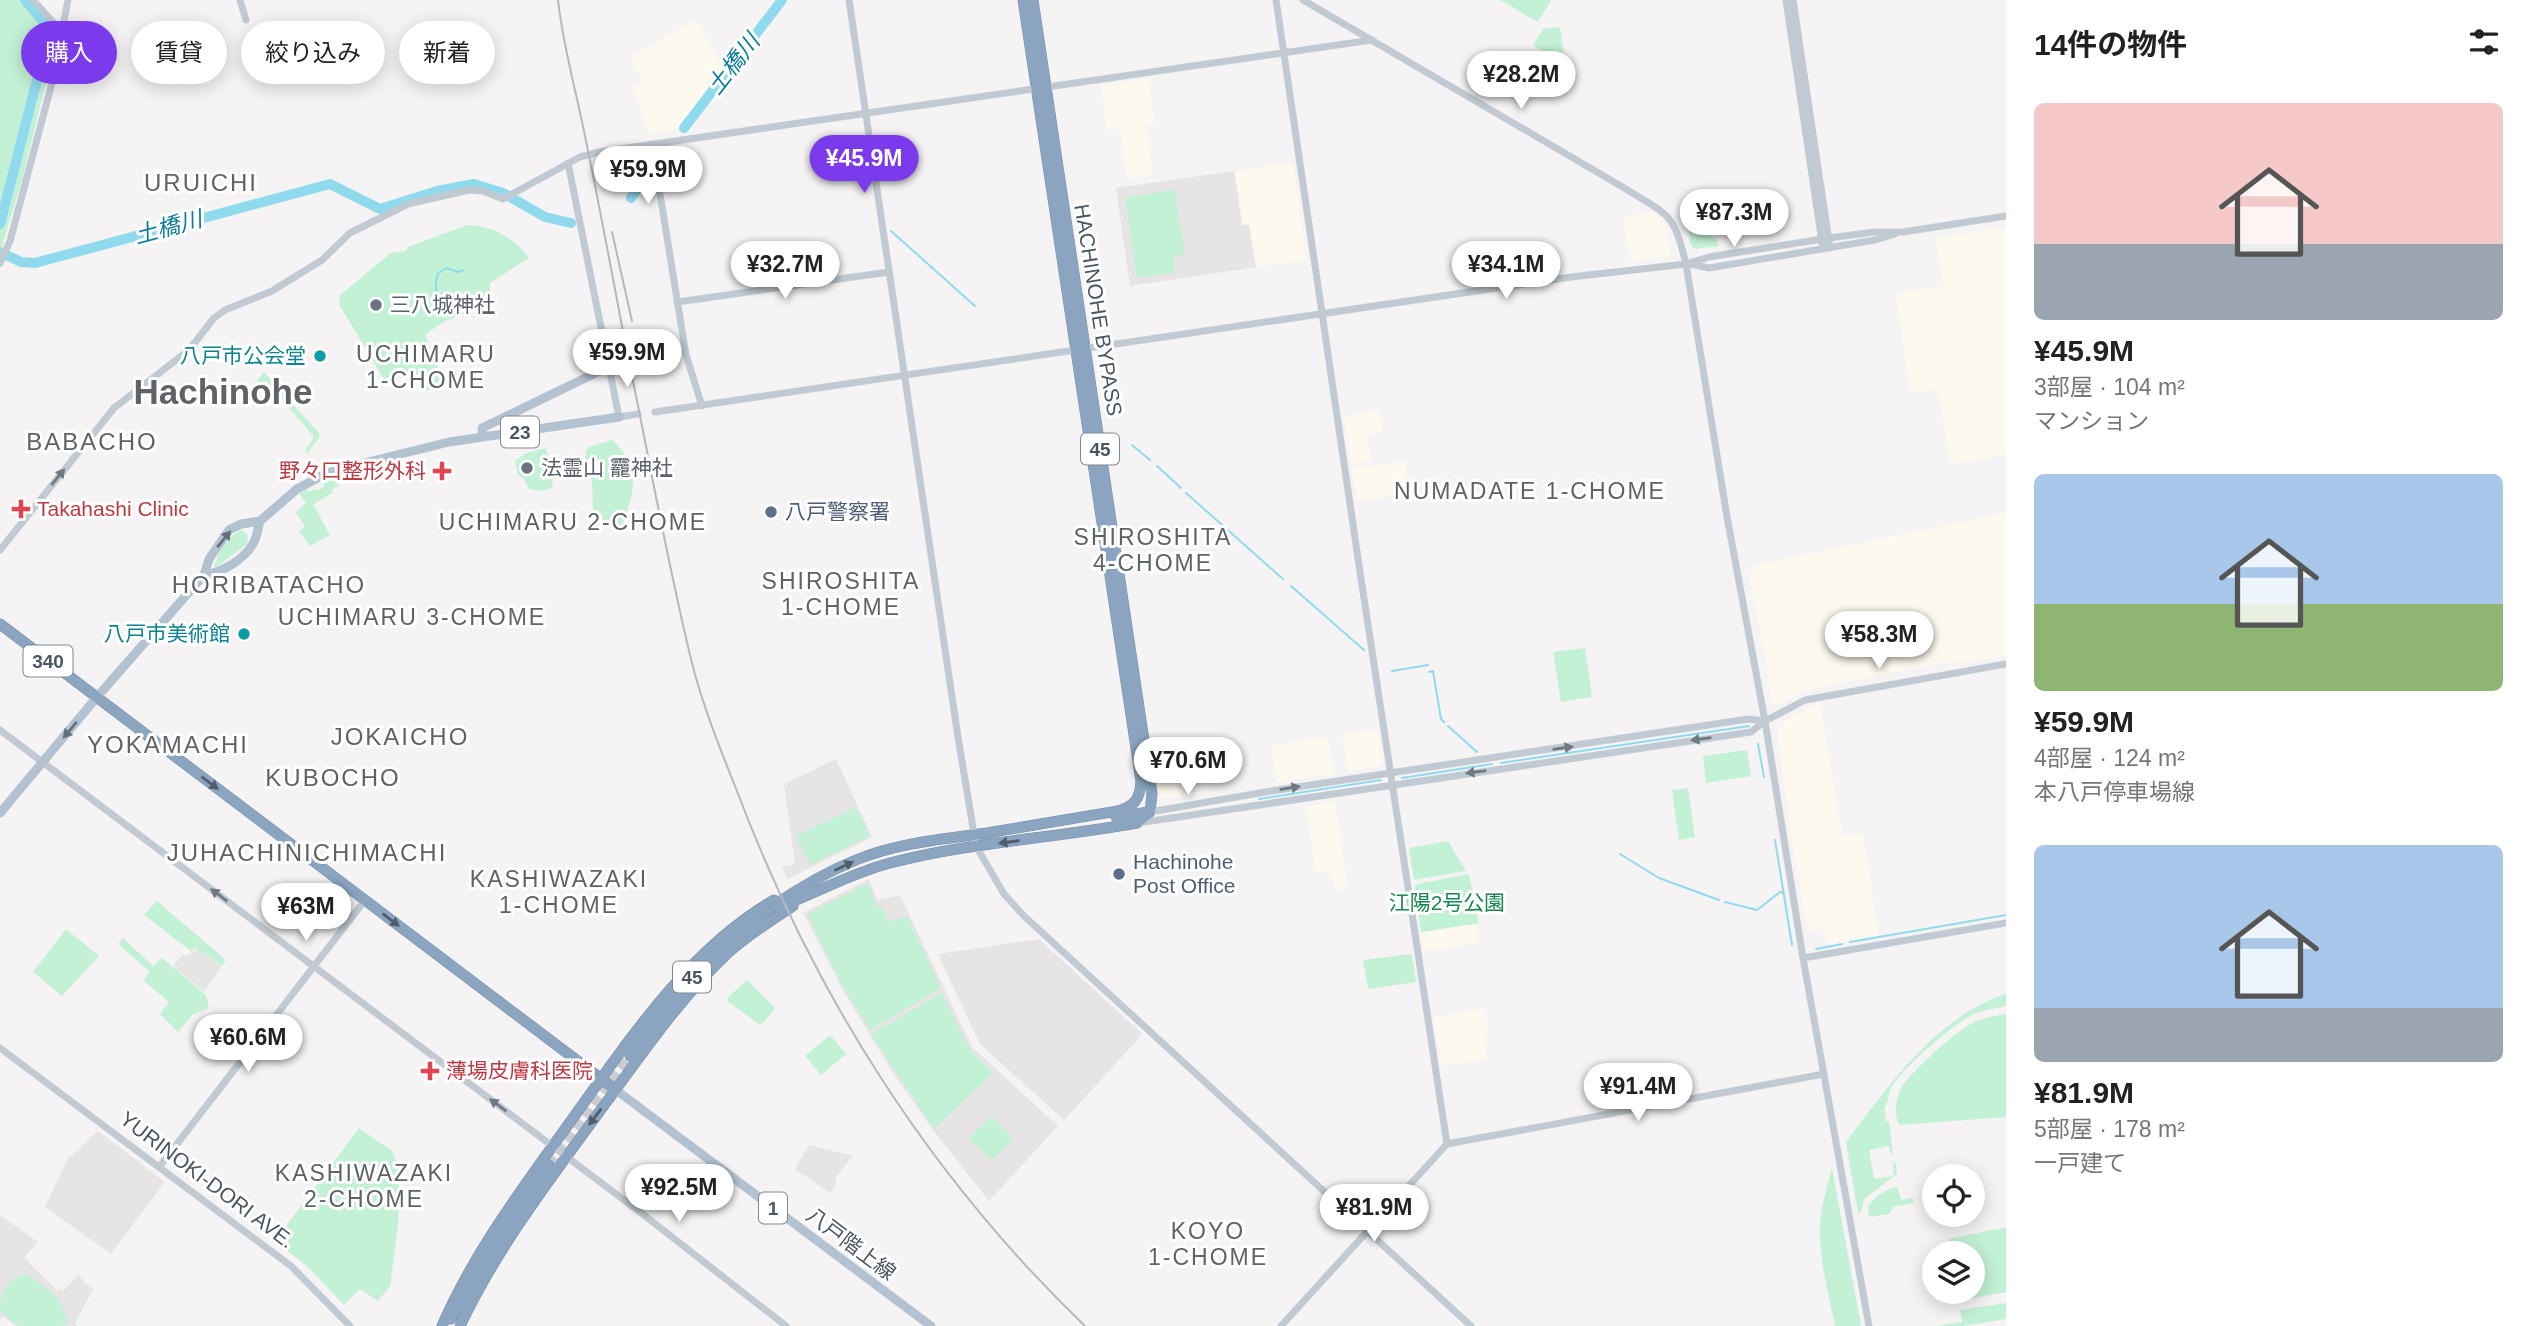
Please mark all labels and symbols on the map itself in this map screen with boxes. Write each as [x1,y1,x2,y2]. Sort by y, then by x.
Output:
water label: 土橋川 [702,26,766,99]
pin: ¥28.2M [1464,52,1578,111]
pin: ¥45.9M [807,136,921,195]
pin: ¥59.9M [591,146,705,206]
district label: URUICHI [144,169,258,196]
pin: ¥87.3M [1677,190,1791,249]
street label: HACHINOHE BYPASS [1070,202,1127,418]
water label: 土橋川 [131,205,208,248]
pin: ¥32.7M [728,242,842,301]
pin: ¥34.1M [1449,242,1563,301]
place label: 三八城神社 [390,293,495,316]
marker: 三八城神社 [368,297,384,313]
pin: ¥59.9M [570,330,684,389]
district label: UCHIMARU 1-CHOME [356,341,496,393]
place label: 八戸市公会堂 [180,344,306,367]
marker: 八戸市公会堂 [312,348,328,364]
district label: Hachinohe [134,372,312,411]
road number: 23 [501,416,539,448]
district label: BABACHO [26,428,158,455]
road number: 45 [1081,433,1119,464]
place label: 法霊山 龗神社 [541,456,673,479]
place label: 野々口整形外科 [279,459,426,482]
marker: 法霊山 龗神社 [519,460,535,476]
marker: 野々口整形外科 [432,461,452,481]
one-way arrow [50,469,65,486]
district label: NUMADATE 1-CHOME [1394,478,1666,504]
place label: Takahashi Clinic [37,497,189,520]
marker: Takahashi Clinic [11,499,31,519]
place label: 八戸警察署 [785,500,890,523]
marker: 八戸警察署 [763,504,779,520]
district label: UCHIMARU 2-CHOME [439,509,707,535]
district label: SHIROSHITA 4-CHOME [1074,524,1232,576]
one-way arrow [216,530,231,548]
district label: SHIROSHITA 1-CHOME [762,568,920,620]
district label: HORIBATACHO [172,571,366,598]
district label: UCHIMARU 3-CHOME [278,604,546,630]
pin: ¥58.3M [1822,612,1936,671]
place label: 八戸市美術館 [104,622,230,645]
marker: 八戸市美術館 [236,626,252,642]
road number: 340 [23,646,72,676]
one-way arrow [63,721,78,738]
district label: JOKAICHO [331,723,469,750]
district label: YOKAMACHI [87,731,249,758]
one-way arrow [1690,734,1712,745]
pin: ¥70.6M [1131,738,1245,797]
one-way arrow [1552,742,1574,753]
district label: KUBOCHO [265,764,401,791]
one-way arrow [1465,767,1487,778]
one-way arrow [201,776,219,790]
one-way arrow [1279,782,1301,793]
one-way arrow [998,837,1020,848]
district label: JUHACHINICHIMACHI [167,839,447,866]
place label: Hachinohe Post Office [1133,850,1235,897]
one-way arrow [834,860,854,872]
district label: KASHIWAZAKI 1-CHOME [470,866,648,918]
marker: Hachinohe Post Office [1111,866,1127,882]
pin: ¥63M [265,884,347,943]
one-way arrow [210,888,228,902]
park label: 江陽2号公園 [1389,891,1505,914]
one-way arrow [382,913,400,928]
road number: 45 [673,962,711,993]
pin: ¥60.6M [191,1014,305,1074]
place label: 薄場皮膚科医院 [446,1059,593,1082]
marker: 薄場皮膚科医院 [420,1061,440,1081]
pin: ¥91.4M [1581,1064,1695,1123]
one-way arrow [489,1099,507,1113]
street label: YURINOKI-DORI AVE. [116,1107,299,1253]
one-way arrow [588,1108,603,1126]
district label: KASHIWAZAKI 2-CHOME [275,1160,453,1212]
pin: ¥92.5M [622,1164,736,1224]
pin: ¥81.9M [1317,1184,1431,1244]
road number: 1 [759,1192,787,1224]
street label: 八戸階上線 [802,1203,900,1284]
district label: KOYO 1-CHOME [1148,1218,1268,1270]

